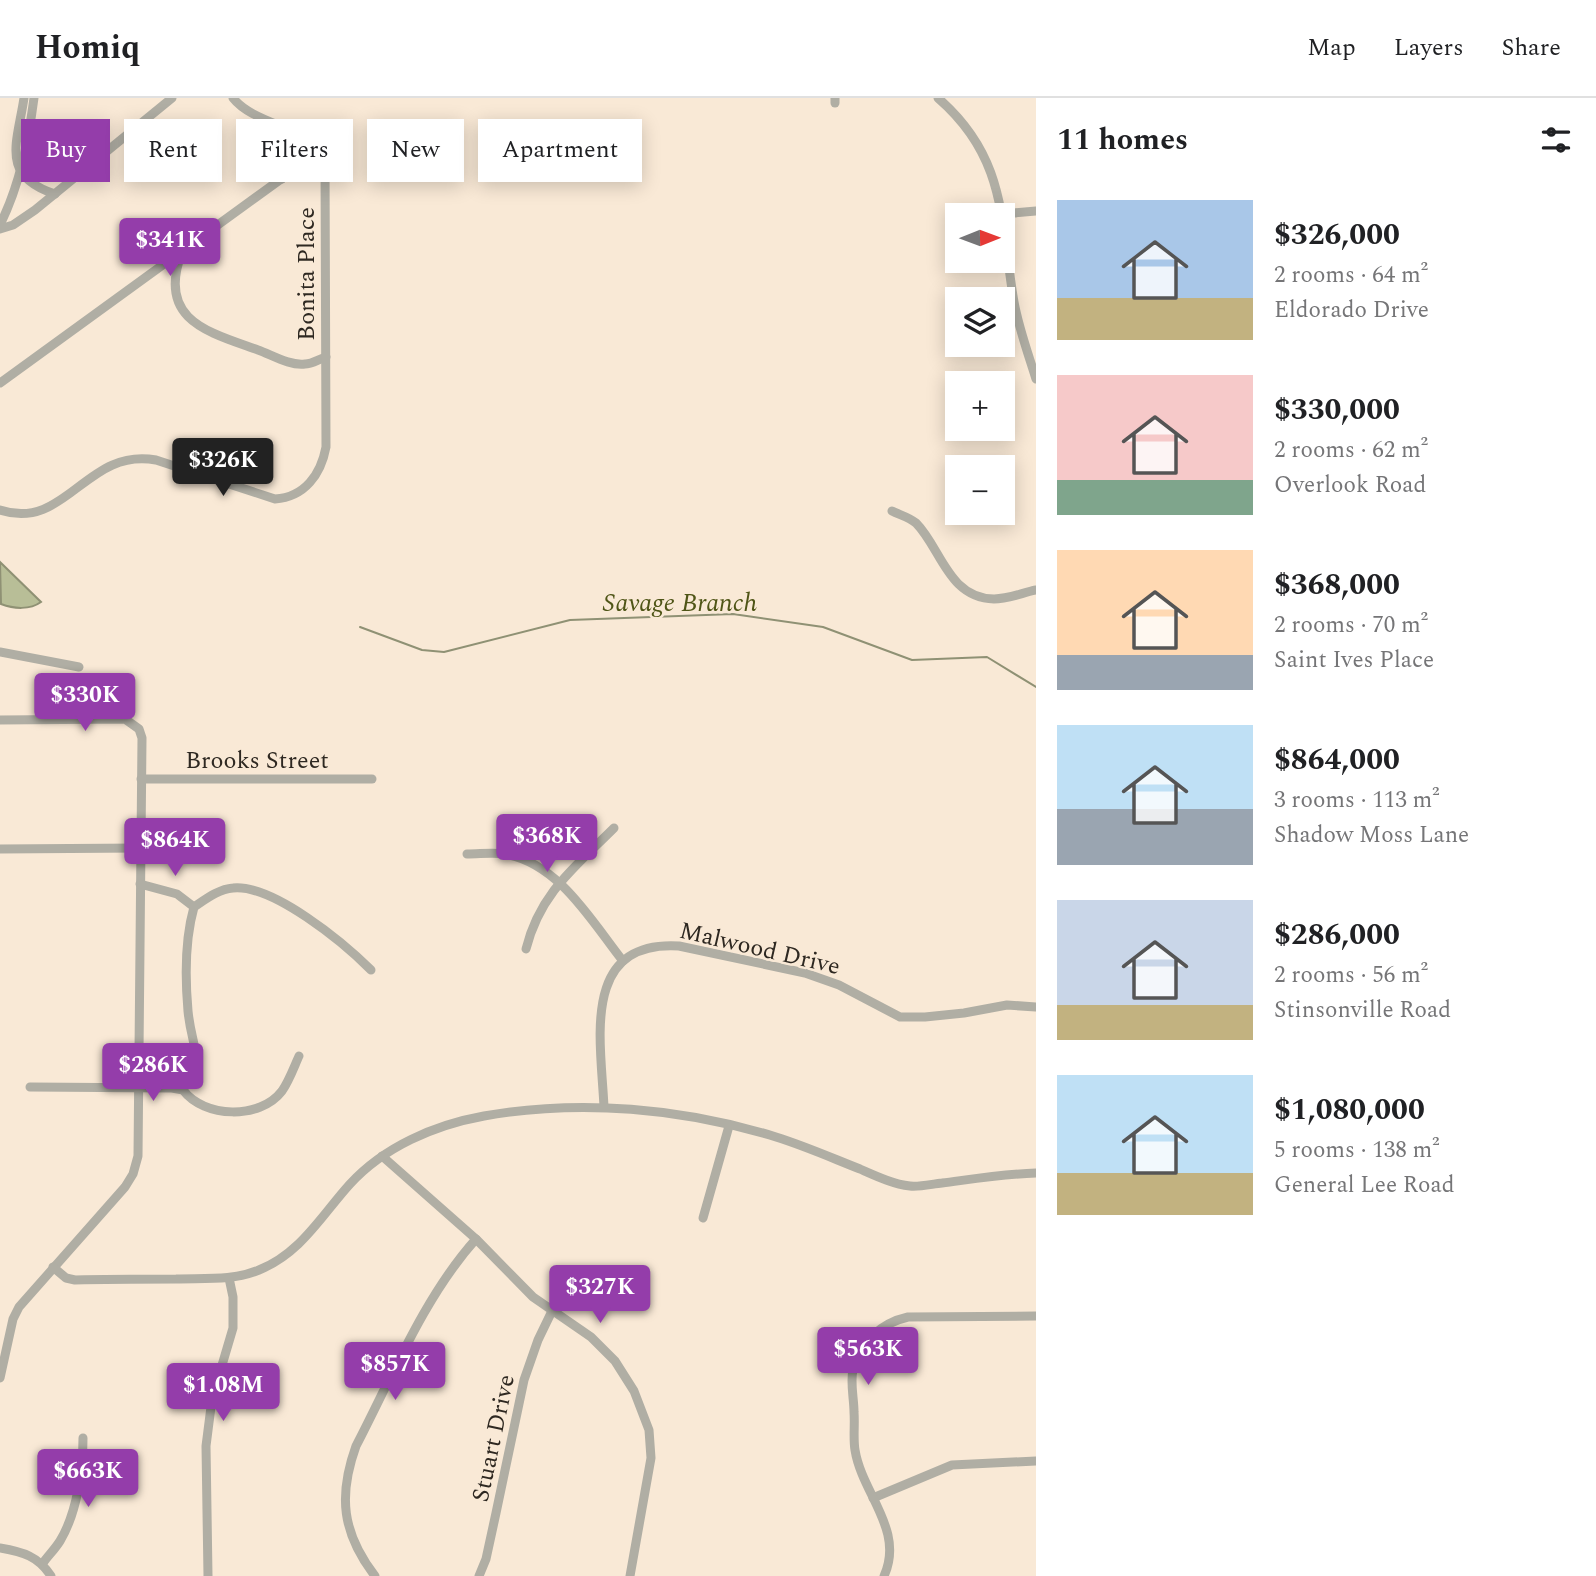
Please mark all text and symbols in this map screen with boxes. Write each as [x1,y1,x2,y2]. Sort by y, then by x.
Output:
text: Homiq [35,23,140,73]
text: Map [1307,30,1356,66]
text: Layers [1394,30,1464,66]
text: Share [1502,30,1561,66]
text: 11 homes [1057,117,1188,163]
chip: Buy [21,119,110,182]
chip: Rent [124,119,222,182]
chip: Filters [236,119,353,182]
chip: New [367,119,464,182]
chip: Apartment [478,119,642,182]
icon: filters [1537,121,1575,159]
north arrow [945,203,1015,273]
map controls [945,203,1015,525]
street label: Bonita Place [289,207,325,341]
text: $326,000 [1274,212,1400,258]
pin: $341K [121,218,219,278]
text: $341K [135,223,205,258]
icon: home [1113,228,1197,312]
text: 2 rooms · 64 m² [1274,258,1428,293]
button: layers [945,287,1015,357]
text: Eldorado Drive [1274,293,1429,328]
button: + [945,371,1015,441]
text: $330,000 [1274,387,1400,433]
icon: home [1113,403,1197,487]
text: 2 rooms · 62 m² [1274,433,1428,468]
pin: $326K [174,438,272,498]
text: $326K [188,443,258,478]
button: − [945,455,1015,525]
text: Overlook Road [1274,468,1426,503]
text: $368,000 [1274,562,1400,608]
icon: home [1113,578,1197,662]
water label: Savage Branch [603,583,757,623]
text: 2 rooms · 70 m² [1274,608,1428,643]
text: Saint Ives Place [1274,643,1434,678]
pin: $330K [36,674,134,733]
text: $330K [50,678,120,713]
text: $864,000 [1274,737,1400,783]
street label: Brooks Street [185,743,329,779]
icon: home [1113,753,1197,837]
text: 3 rooms · 113 m² [1274,783,1440,818]
pin: $368K [498,814,596,874]
pin: $864K [126,818,224,878]
text: Shadow Moss Lane [1274,818,1469,853]
text: $368K [512,819,582,854]
text: $864K [140,823,210,858]
text: $286,000 [1274,912,1400,958]
street label: Malwood Drive [676,913,844,985]
icon: home [1113,928,1197,1012]
text: 2 rooms · 56 m² [1274,958,1428,993]
text: Stinsonville Road [1274,993,1451,1028]
pin: $286K [104,1044,202,1103]
text: $286K [118,1048,188,1083]
text: $1,080,000 [1274,1087,1425,1133]
icon: home [1113,1103,1197,1187]
text: 5 rooms · 138 m² [1274,1133,1440,1168]
text: General Lee Road [1274,1168,1455,1203]
pin: $327K [551,1266,649,1325]
text: $327K [565,1270,635,1305]
pin: $563K [819,1328,917,1387]
text: $563K [833,1332,903,1367]
pin: $857K [346,1342,444,1402]
text: $857K [360,1347,430,1382]
pin: $1.08M [166,1364,280,1423]
text: $1.08M [183,1368,263,1403]
street label: Stuart Drive [463,1371,525,1505]
pin: $663K [39,1450,137,1509]
text: $663K [53,1454,123,1489]

